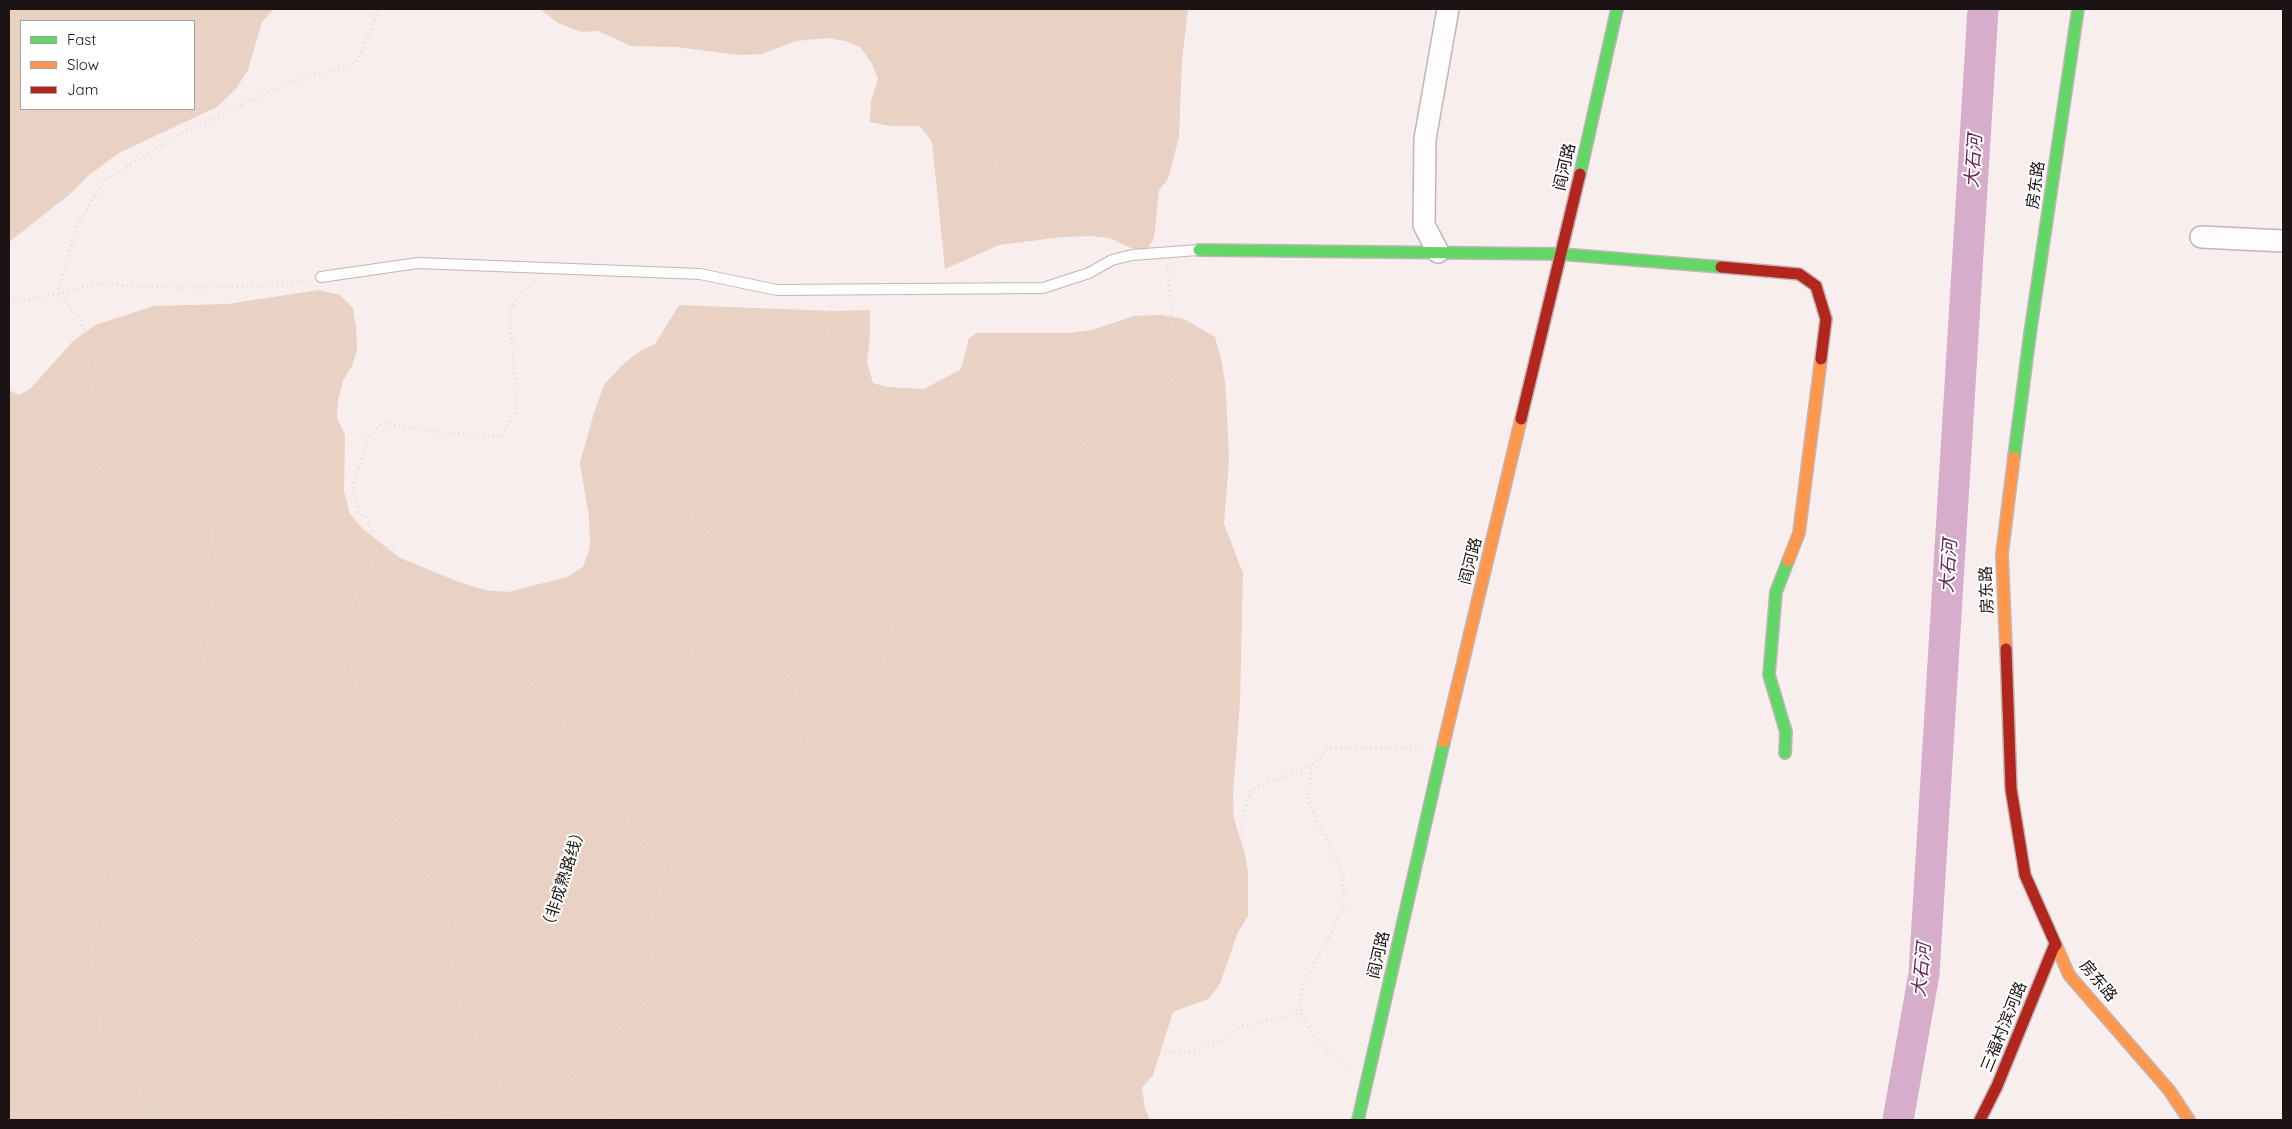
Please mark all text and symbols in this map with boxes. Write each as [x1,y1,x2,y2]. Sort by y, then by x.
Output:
legend [20,20,195,110]
text: Fast [67,30,96,49]
text: Slow [67,55,99,74]
text: Jam [67,80,98,99]
water label: 大石河 [1961,133,1987,189]
street label: 阎河路 [1550,141,1580,193]
street label: 房东路 [2023,160,2049,210]
street label: 阎河路 [1456,535,1486,587]
water label: 大石河 [1936,538,1962,594]
street label: 房东路 [1977,566,1997,614]
street label: （非成熟路线） [538,823,590,935]
street label: 阎河路 [1364,929,1394,981]
water label: 大石河 [1908,942,1936,998]
street label: 房东路 [2075,956,2121,1006]
street label: 三福村滨河路 [1977,979,2031,1075]

